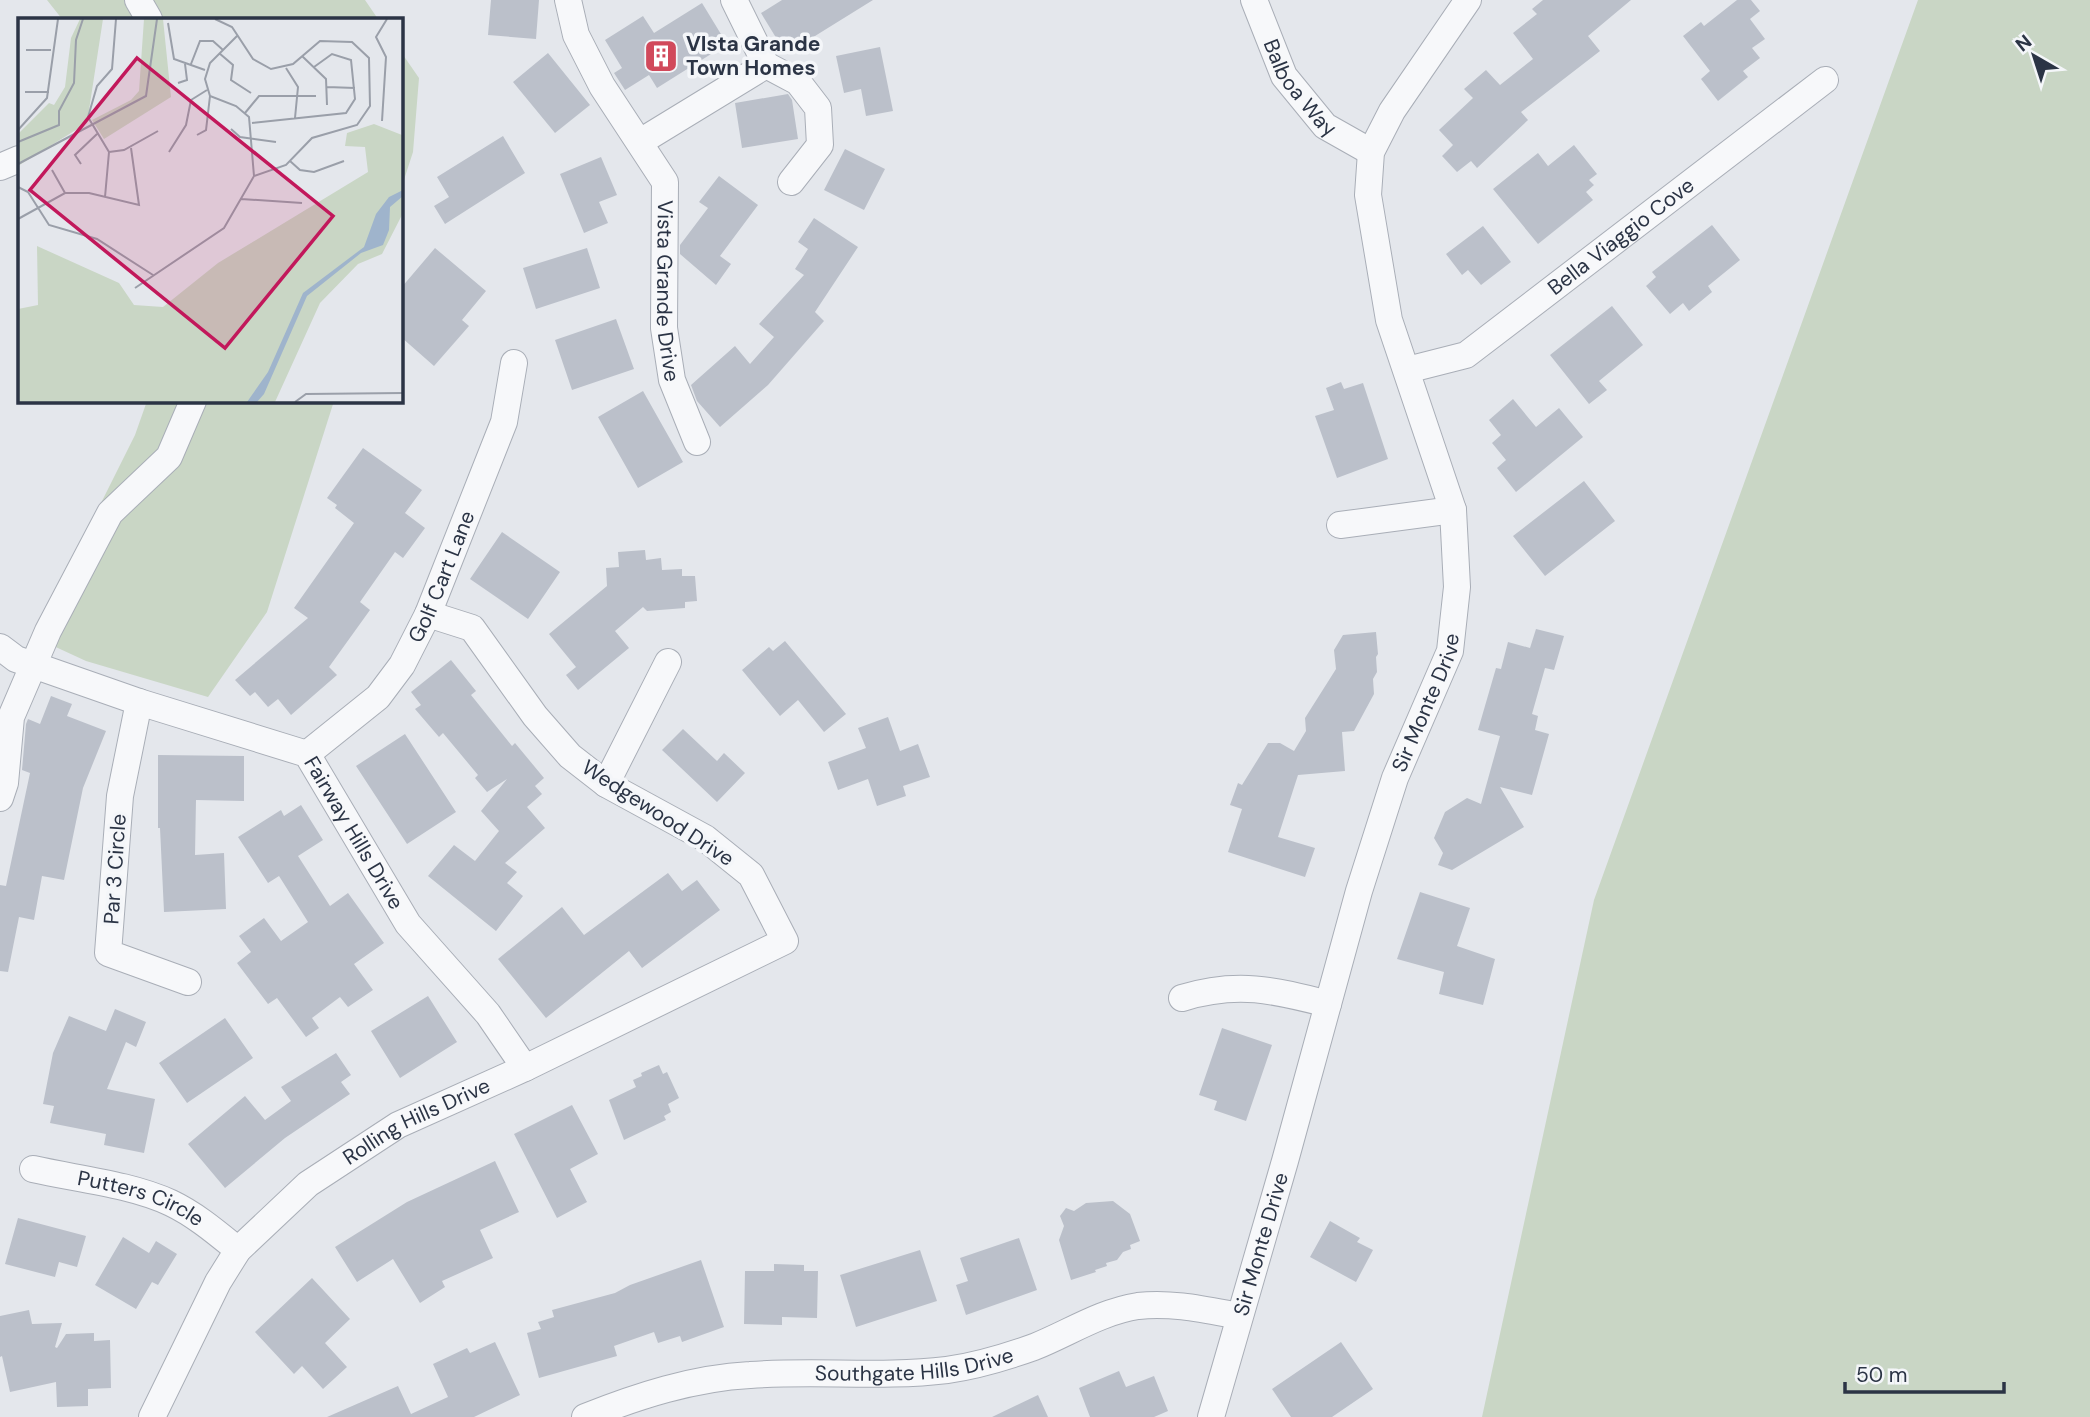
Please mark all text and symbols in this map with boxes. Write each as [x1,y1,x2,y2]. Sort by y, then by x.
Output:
inset map [18,18,402,402]
north arrow [1999,21,2069,91]
text: N [2010,29,2037,57]
place label: VIsta Grande Town Homes [686,30,820,82]
street label: Balboa Way [1257,35,1341,143]
building icon: VIsta Grande Town Homes [642,37,680,75]
street label: Bella Viaggio Cove [1542,171,1700,301]
street label: Vista Grande Drive [650,200,686,384]
street label: Golf Cart Lane [402,507,481,648]
street label: Sir Monte Drive [1385,632,1466,776]
street label: Fairway Hills Drive [298,751,410,915]
street label: Wedgewood Drive [576,753,740,873]
street label: Par 3 Circle [97,813,133,925]
street label: Rolling Hills Drive [337,1071,495,1171]
street label: Putters Circle [75,1164,210,1233]
street label: Sir Monte Drive [1227,1169,1295,1319]
street label: Southgate Hills Drive [815,1341,1017,1388]
scale bar [1845,1350,2004,1394]
text: 50 m [1856,1361,1907,1389]

